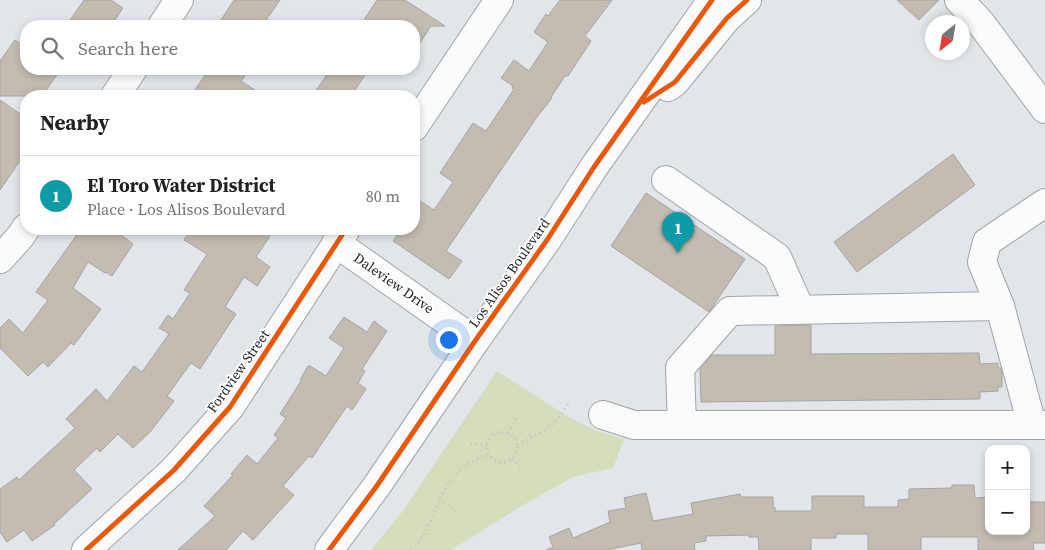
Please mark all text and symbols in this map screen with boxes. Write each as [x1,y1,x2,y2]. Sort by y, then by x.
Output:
north arrow [925,15,970,60]
search box [20,20,420,75]
icon: search [38,34,66,62]
text: Search here [78,35,178,61]
text: Nearby [40,108,110,137]
text: El Toro Water District [87,172,275,198]
text: 1 [52,185,60,207]
text: 80 m [366,185,400,207]
text: Place · Los Alisos Boulevard [87,198,285,220]
pin: 1 [662,212,694,253]
street label: Los Alisos Boulevard [464,214,554,332]
street label: Daleview Drive [350,248,438,318]
street label: Fordview Street [202,325,274,417]
your location [436,327,462,353]
map controls [985,445,1030,535]
button: + [985,445,1030,490]
button: − [985,490,1030,535]

